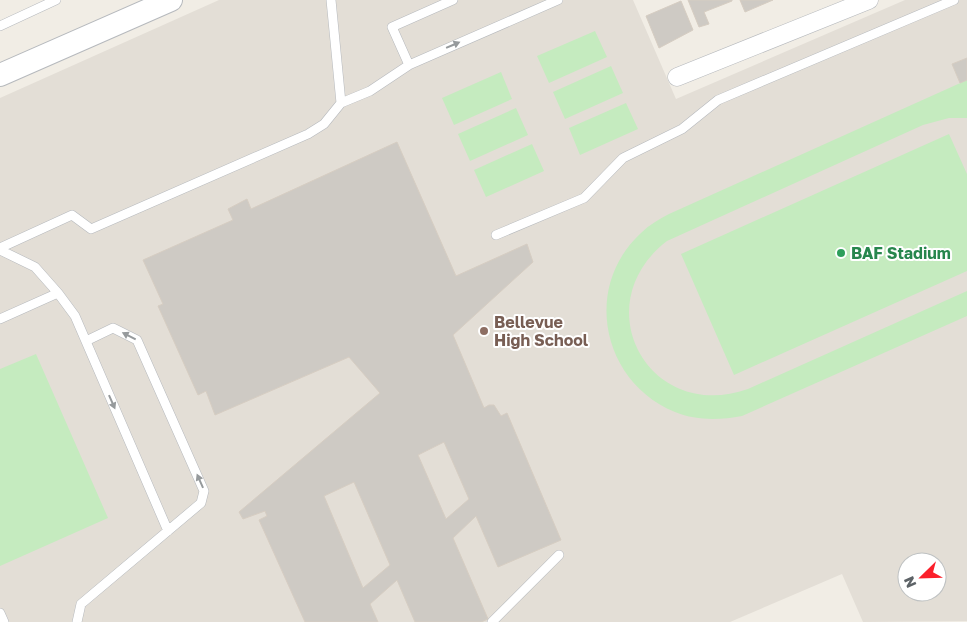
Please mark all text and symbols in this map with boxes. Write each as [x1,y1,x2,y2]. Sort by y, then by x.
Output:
one-way arrow [446,41,460,49]
place label: BAF Stadium [851,243,951,263]
marker: BAF Stadium [835,247,847,259]
place label: Bellevue High School [494,312,589,350]
marker: Bellevue High School [478,325,490,337]
one-way arrow [122,332,136,340]
one-way arrow [109,395,117,409]
one-way arrow [195,474,203,488]
north arrow [897,552,947,602]
text: N [900,574,919,590]

